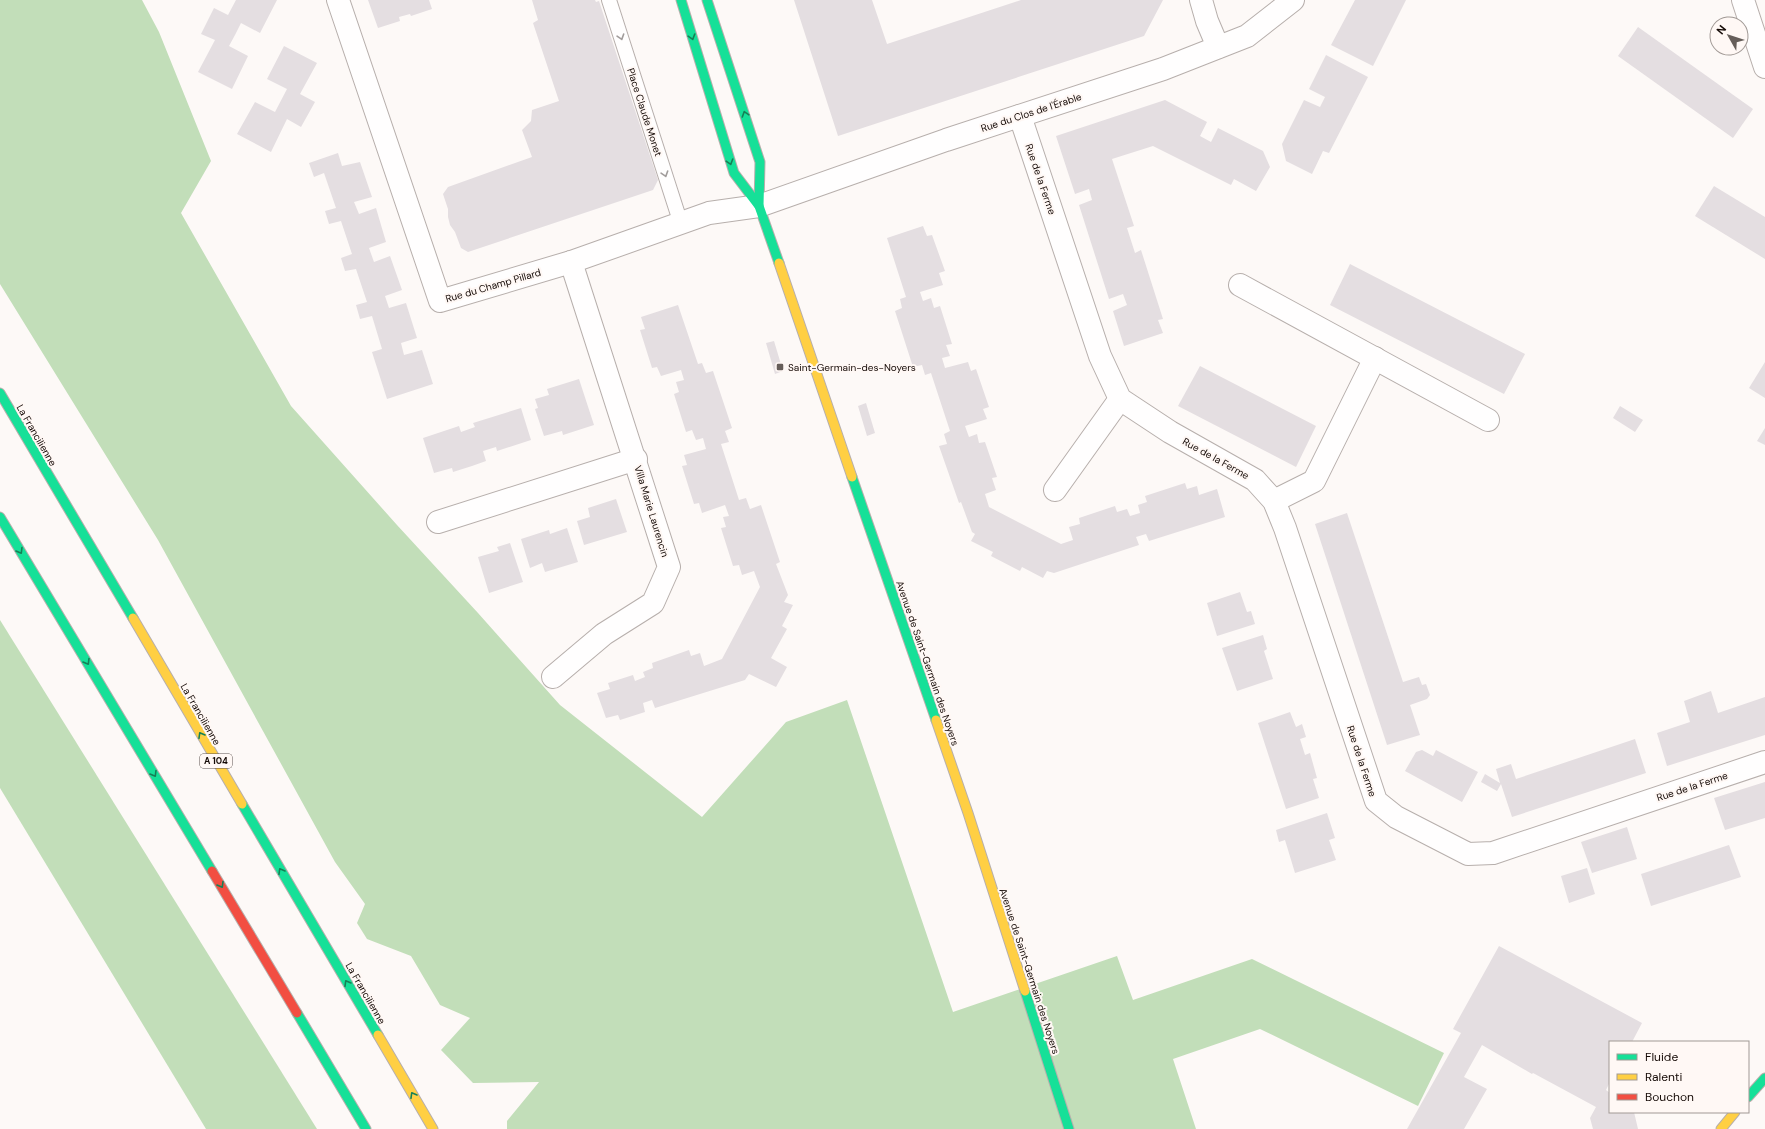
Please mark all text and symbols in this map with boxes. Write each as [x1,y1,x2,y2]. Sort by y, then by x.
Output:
north arrow [1709,16,1749,56]
text: N [1713,22,1729,37]
one-way arrow [616,33,625,40]
one-way arrow [687,34,696,41]
street label: Place Claude Monet [624,66,665,158]
street label: Rue du Clos de l'Érable [979,90,1083,135]
one-way arrow [741,110,749,117]
street label: Rue de la Ferme [1022,142,1059,217]
one-way arrow [725,158,734,165]
one-way arrow [660,171,669,178]
street label: Rue du Champ Pillard [444,266,542,305]
place label: Saint-Germain-des-Noyers [788,361,916,374]
marker: Saint-Germain-des-Noyers [775,362,785,372]
street label: La Francilienne [14,402,60,469]
street label: Rue de la Ferme [1180,435,1252,482]
street label: Villa Marie Laurencin [631,464,672,559]
one-way arrow [15,547,23,554]
street label: Avenue de Saint-Germain des Noyers [893,579,962,747]
one-way arrow [82,658,90,665]
street label: La Francilienne [178,681,224,748]
street label: Rue de la Ferme [1344,724,1379,799]
one-way arrow [198,732,206,739]
road number: A 104 [200,754,232,768]
street label: Rue de la Ferme [1655,769,1730,804]
one-way arrow [149,770,156,777]
one-way arrow [279,868,286,875]
one-way arrow [216,881,223,888]
street label: Avenue de Saint-Germain des Noyers [997,887,1063,1056]
street label: La Francilienne [343,960,389,1027]
one-way arrow [345,980,352,987]
legend [1609,1041,1749,1113]
text: Fluide [1645,1049,1678,1065]
text: Ralenti [1645,1069,1683,1085]
text: Bouchon [1645,1089,1694,1105]
one-way arrow [410,1092,418,1099]

